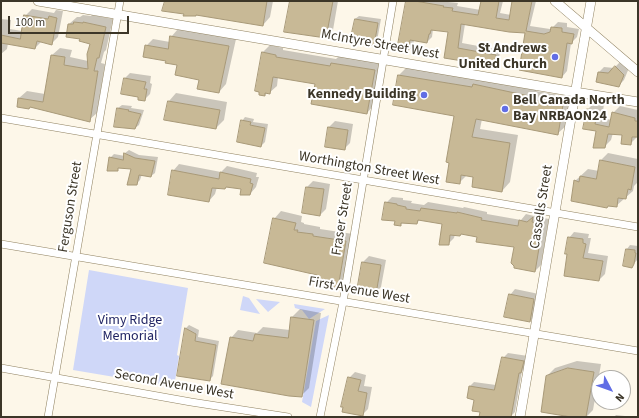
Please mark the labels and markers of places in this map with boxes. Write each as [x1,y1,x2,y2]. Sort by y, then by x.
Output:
place label: St Andrews United Church [459,41,547,74]
marker: St Andrews United Church [550,52,560,62]
place label: Kennedy Building [307,87,416,103]
marker: Kennedy Building [419,90,429,100]
place label: Bell Canada North Bay NRBAON24 [513,93,625,126]
marker: Bell Canada North Bay NRBAON24 [500,104,510,114]

